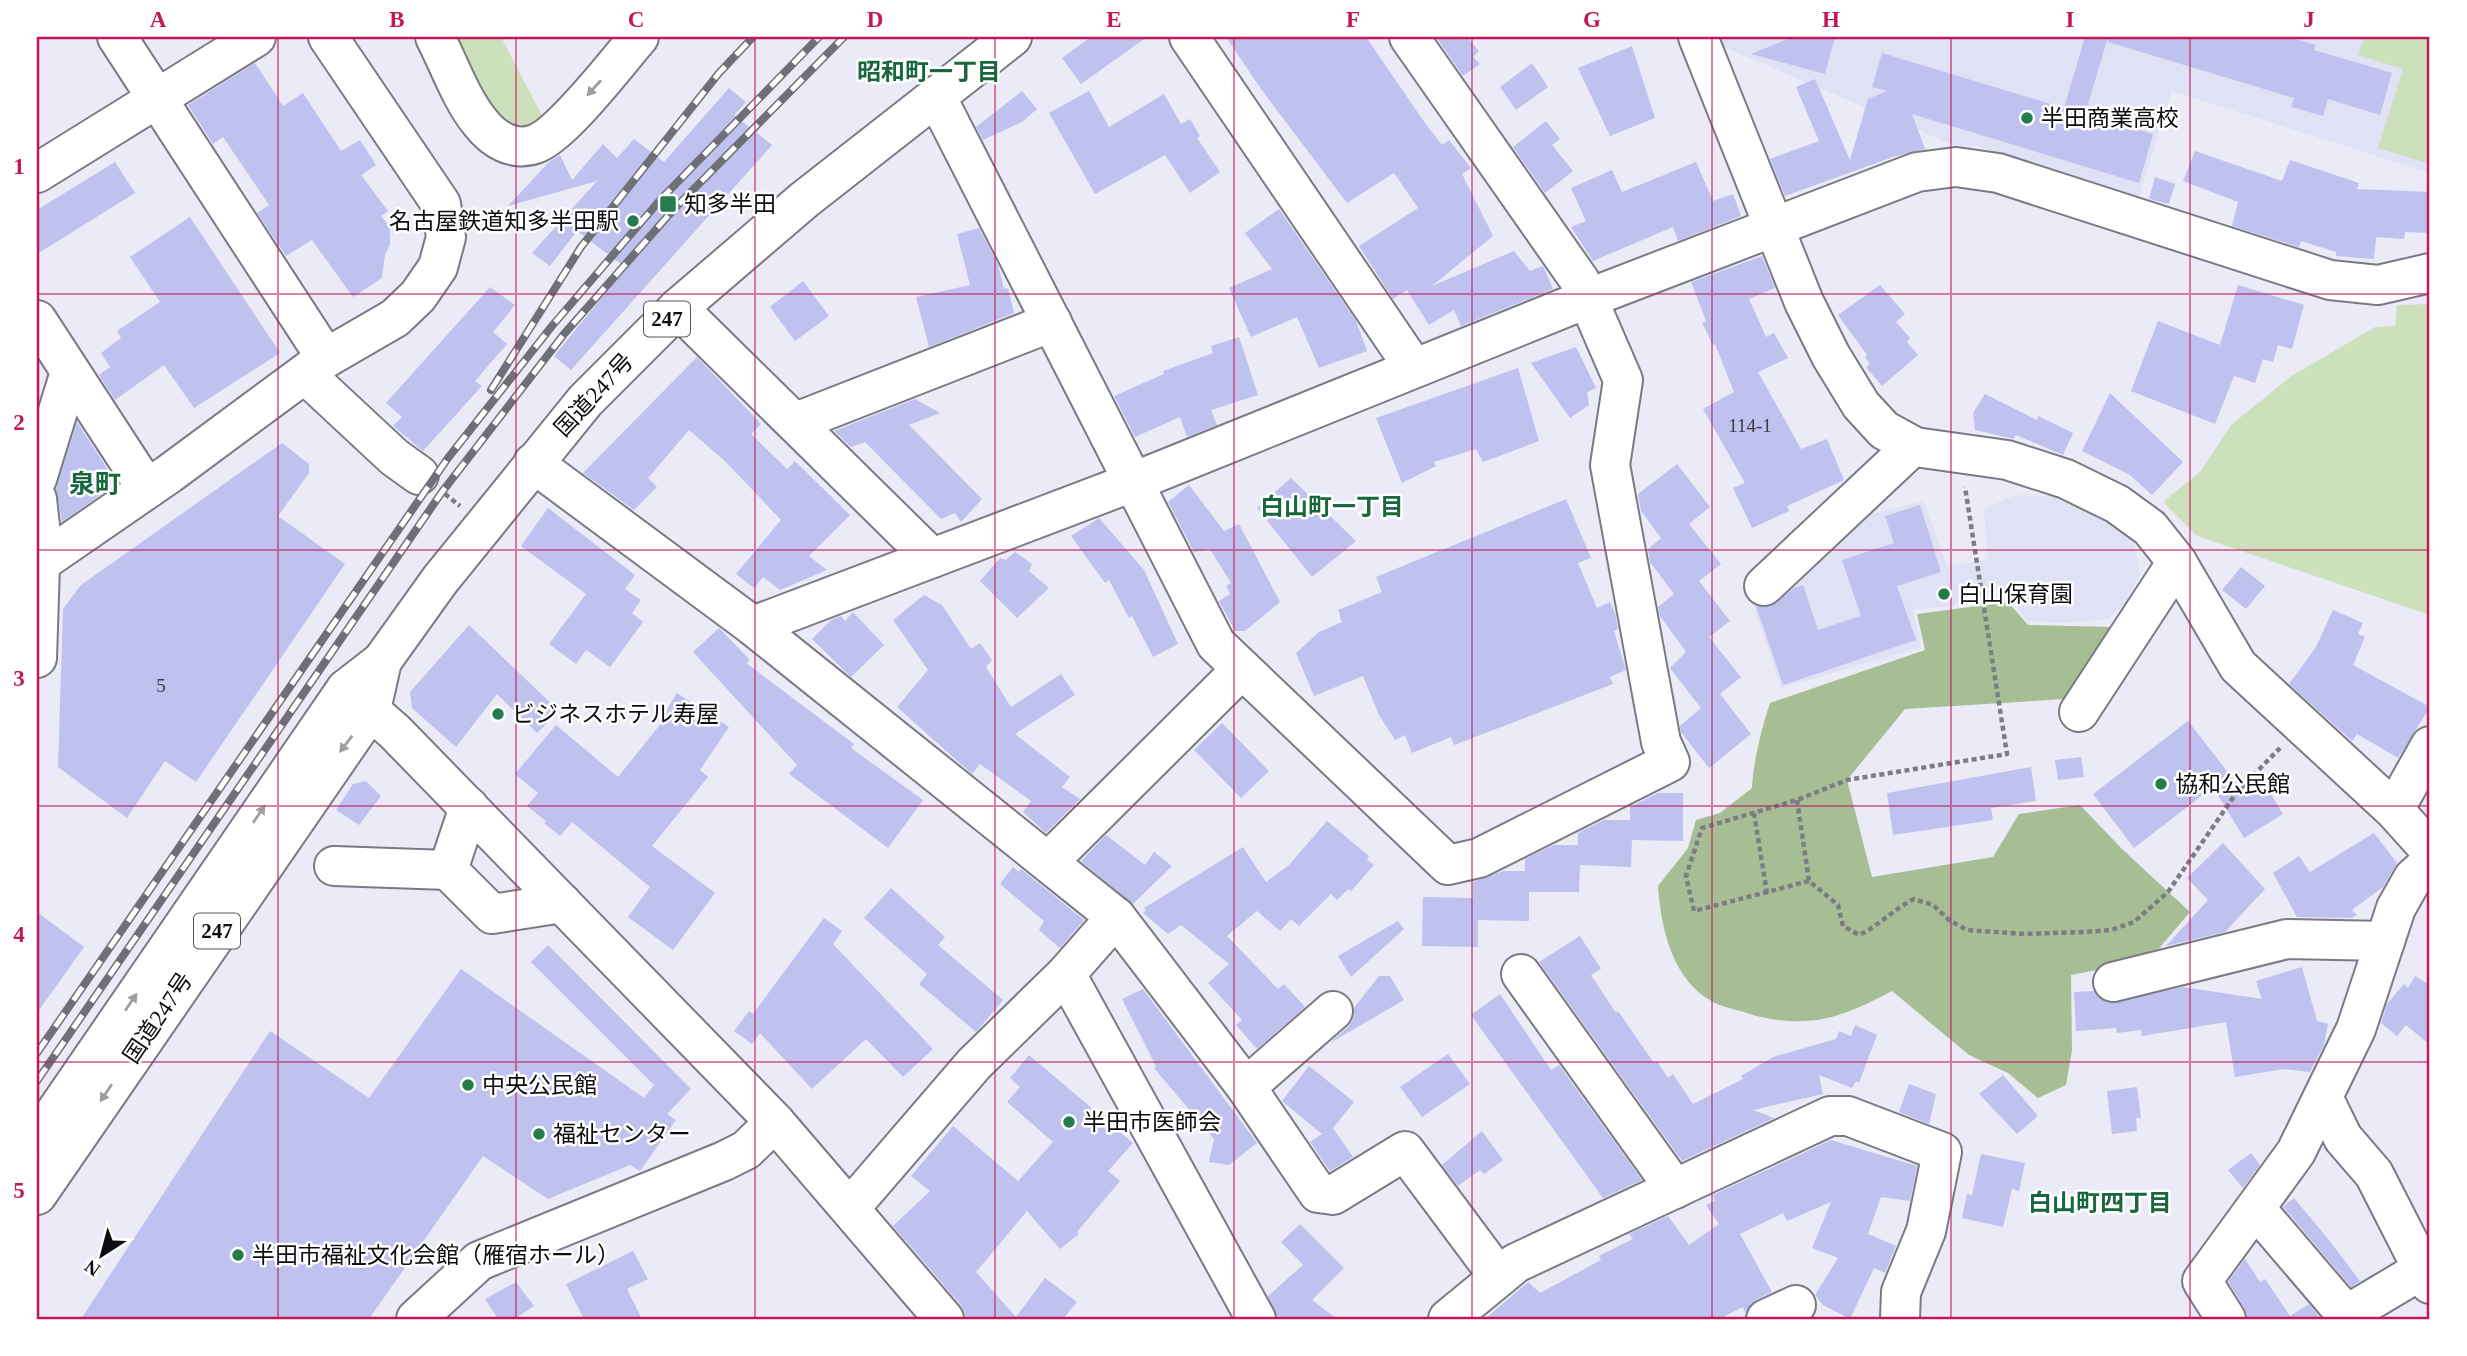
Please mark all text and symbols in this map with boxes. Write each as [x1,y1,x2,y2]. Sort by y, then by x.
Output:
text: A [150,7,167,32]
text: B [389,7,405,32]
text: C [628,7,644,32]
text: D [867,7,883,32]
text: E [1106,7,1122,32]
text: F [1346,7,1360,32]
text: G [1583,7,1601,32]
text: H [1822,7,1840,32]
text: I [2066,7,2075,32]
text: J [2303,7,2315,32]
district label: 昭和町一丁目 [857,59,1001,85]
one-way arrow [586,79,602,97]
place label: 半田商業高校 [2041,106,2179,131]
marker: 半田商業高校 [2019,110,2035,126]
text: 1 [13,154,25,179]
place label: 知多半田 [684,192,776,217]
marker: 知多半田 [658,194,678,214]
place label: 名古屋鉄道知多半田駅 [389,209,619,234]
marker: 名古屋鉄道知多半田駅 [625,213,641,229]
road number: 247 [644,302,690,336]
street label: 国道247号 [550,349,638,441]
text: 2 [13,410,25,435]
house number: 114-1 [1728,415,1772,436]
district label: 泉町 [69,470,121,499]
district label: 白山町一丁目 [1260,494,1404,520]
place label: 白山保育園 [1958,582,2073,607]
marker: 白山保育園 [1936,586,1952,602]
text: 3 [13,666,25,691]
house number: 5 [156,675,166,696]
place label: ビジネスホテル寿屋 [512,702,719,727]
marker: ビジネスホテル寿屋 [490,706,506,722]
one-way arrow [339,735,353,753]
place label: 協和公民館 [2175,772,2290,797]
marker: 協和公民館 [2153,776,2169,792]
one-way arrow [252,805,266,823]
road number: 247 [194,914,240,948]
text: 4 [13,922,25,947]
street label: 国道247号 [119,968,197,1068]
one-way arrow [124,993,138,1011]
place label: 中央公民館 [482,1073,597,1098]
marker: 中央公民館 [460,1077,476,1093]
one-way arrow [99,1084,113,1102]
place label: 半田市医師会 [1083,1110,1221,1135]
marker: 半田市医師会 [1061,1114,1077,1130]
place label: 福祉センター [553,1122,691,1147]
marker: 福祉センター [531,1126,547,1142]
text: 5 [13,1178,25,1203]
district label: 白山町四丁目 [2028,1190,2172,1216]
north arrow [66,1220,136,1290]
place label: 半田市福祉文化会館（雁宿ホール） [252,1243,620,1268]
marker: 半田市福祉文化会館（雁宿ホール） [230,1247,246,1263]
text: N [80,1256,104,1281]

